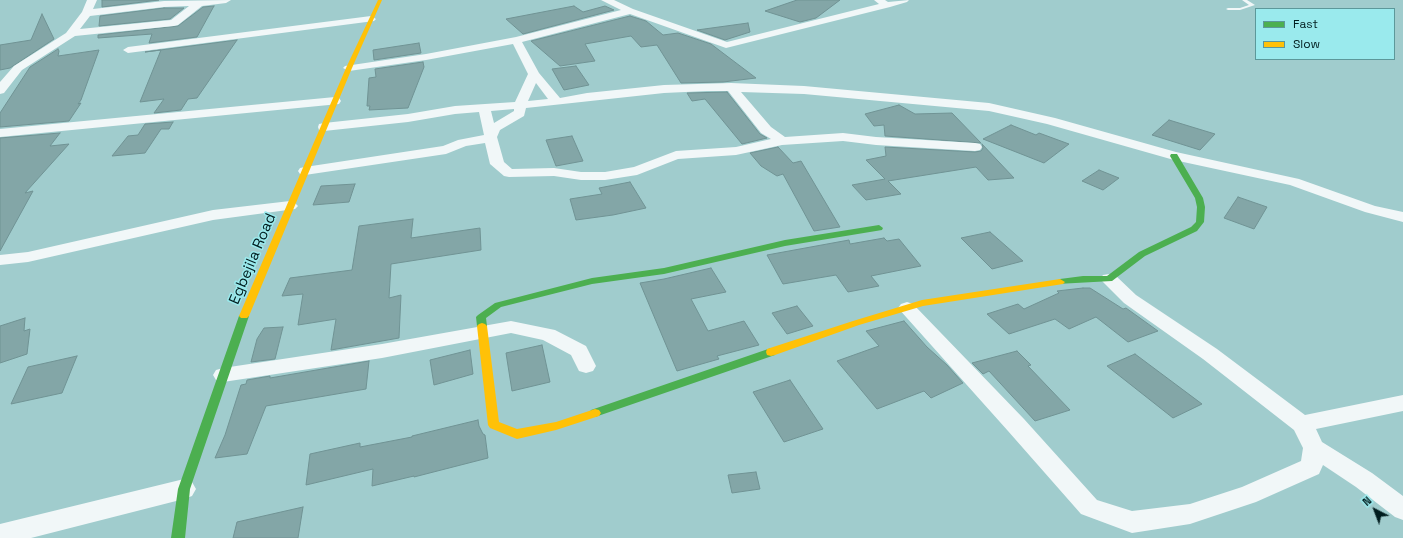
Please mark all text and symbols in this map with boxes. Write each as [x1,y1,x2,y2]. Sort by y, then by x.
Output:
legend [1255,8,1395,60]
text: Fast [1293,16,1318,32]
text: Slow [1293,36,1320,52]
street label: Egbejila Road [226,211,280,307]
north arrow [1355,490,1395,530]
text: N [1360,493,1374,509]

